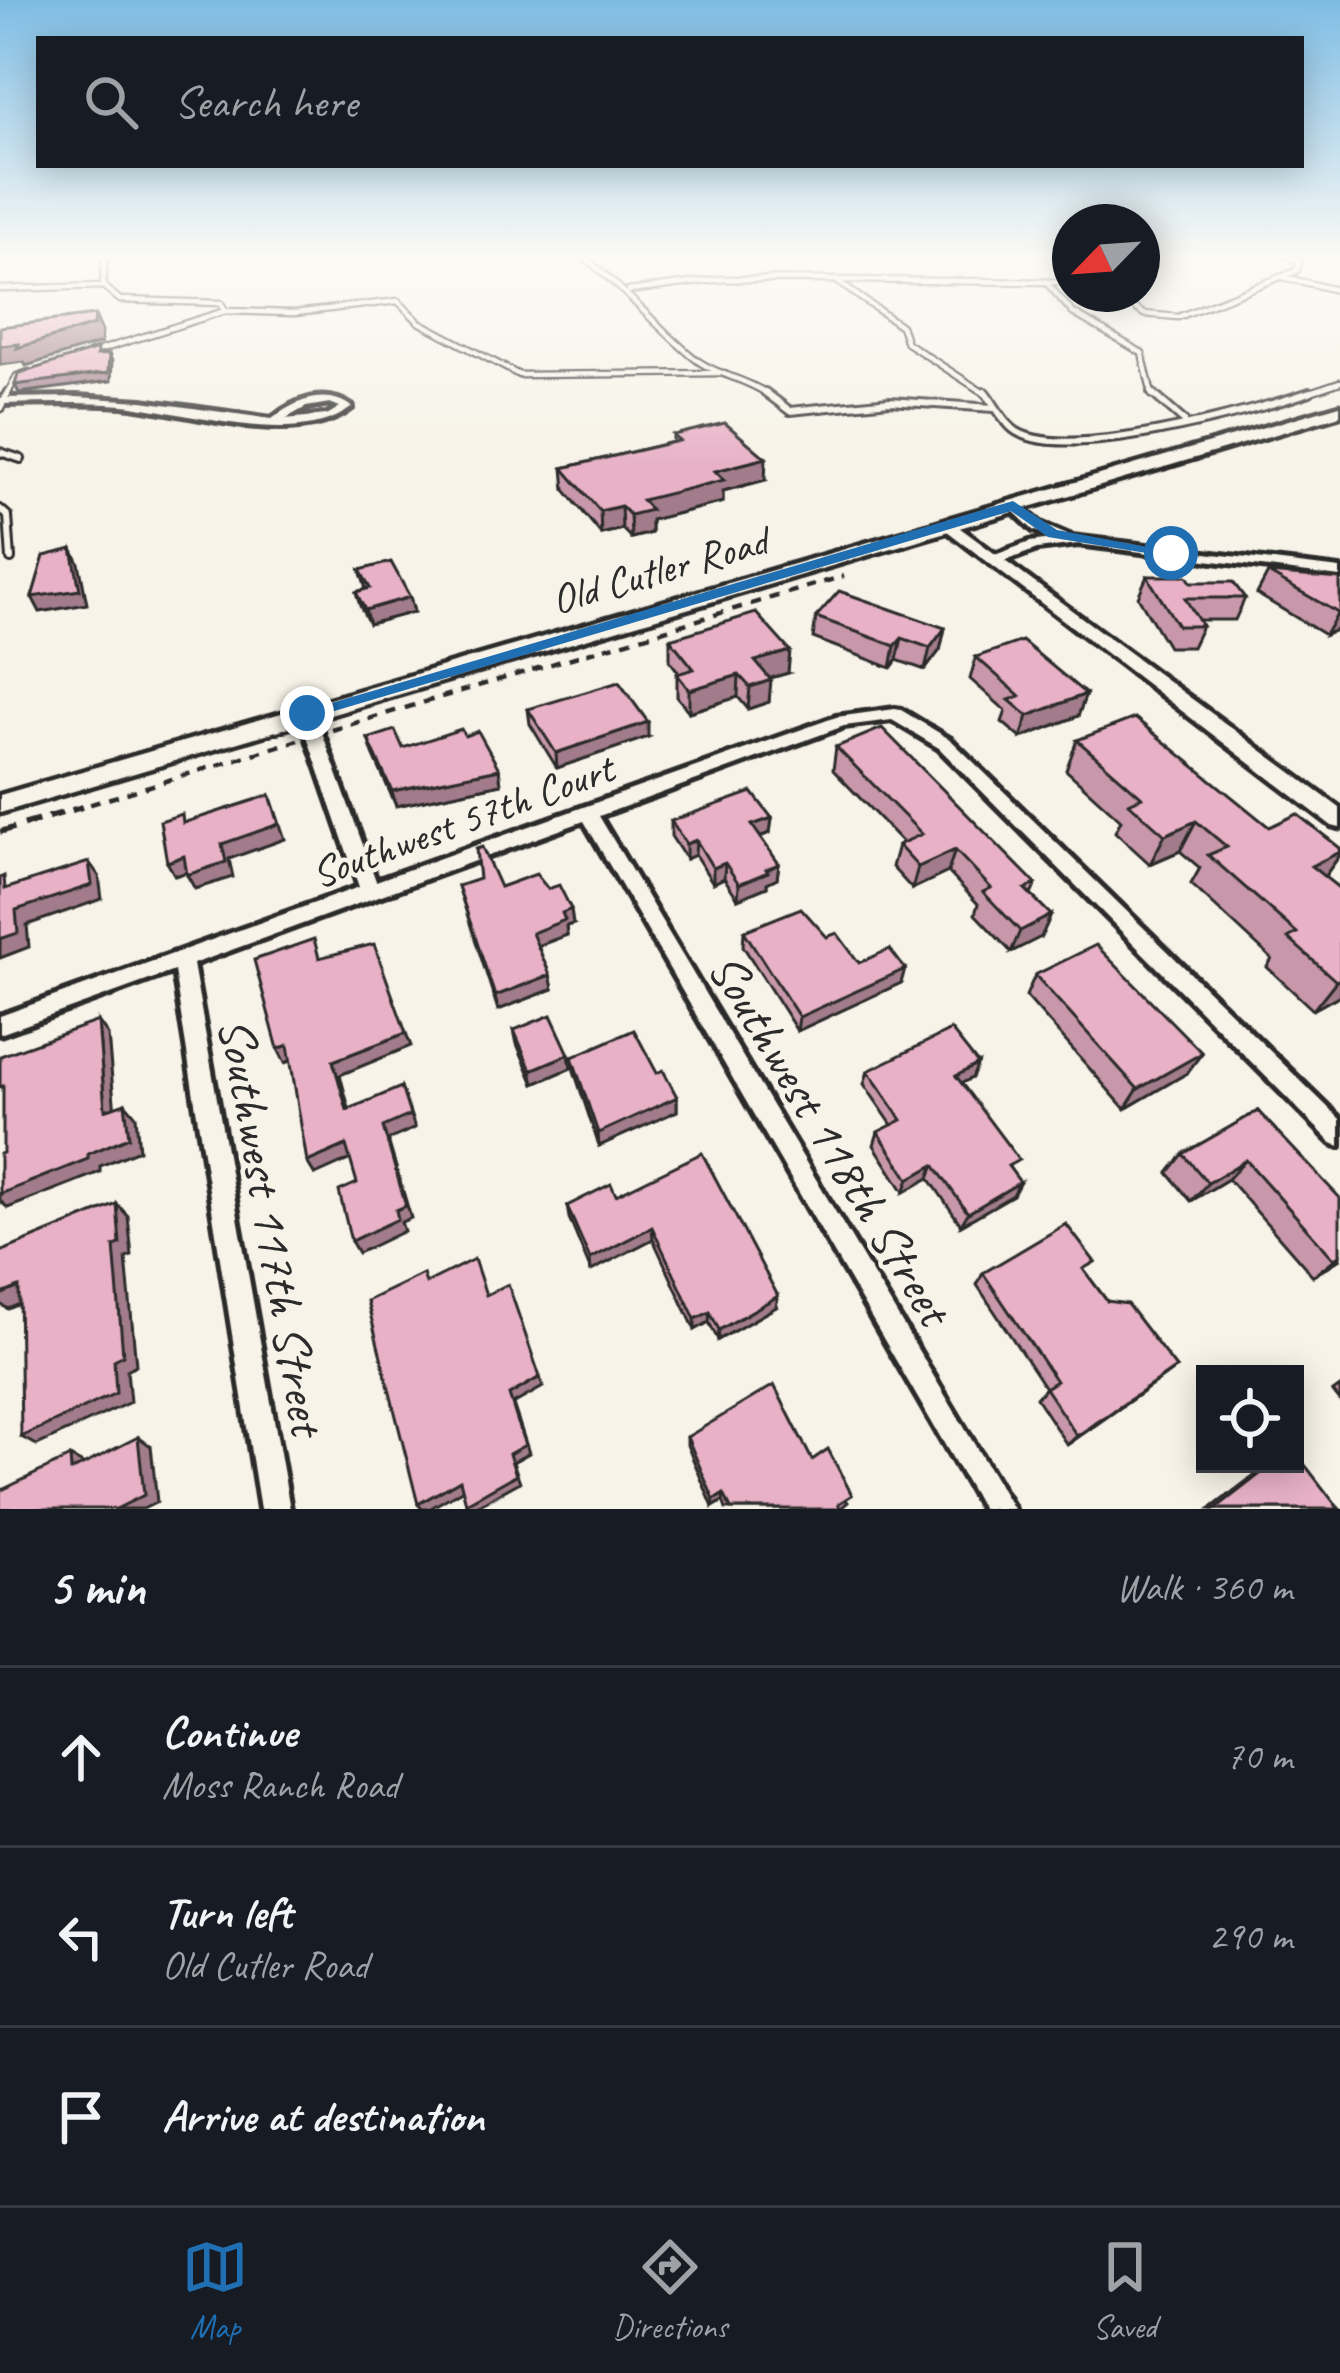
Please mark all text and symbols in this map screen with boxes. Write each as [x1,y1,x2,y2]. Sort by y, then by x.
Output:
search box [36,36,1304,168]
icon: search [78,69,144,135]
text: Search here [174,74,357,131]
north arrow [1052,204,1160,312]
street label: Old Cutler Road [545,513,779,627]
route start [1144,526,1198,580]
route end [280,686,334,740]
street label: Southwest 57th Court [304,741,624,901]
street label: Southwest 118th Street [694,941,969,1340]
street label: Southwest 117th Street [204,1013,341,1445]
map controls [1196,1365,1304,1473]
button: locate [1196,1365,1304,1473]
text: 5 min [48,1555,145,1619]
text: Walk · 360 m [1116,1563,1292,1612]
text: Continue [162,1704,296,1761]
icon: ahead [48,1724,114,1790]
text: 70 m [1226,1732,1292,1781]
text: Moss Ranch Road [162,1761,399,1810]
text: Turn left [162,1884,292,1941]
icon: left [48,1904,114,1970]
text: 290 m [1208,1912,1292,1961]
text: Old Cutler Road [162,1941,368,1990]
icon: arrive [48,2084,114,2150]
text: Arrive at destination [162,2088,484,2145]
tab: Map [182,2234,248,2348]
tab: Directions [613,2234,727,2348]
tab: Saved [1092,2234,1158,2348]

